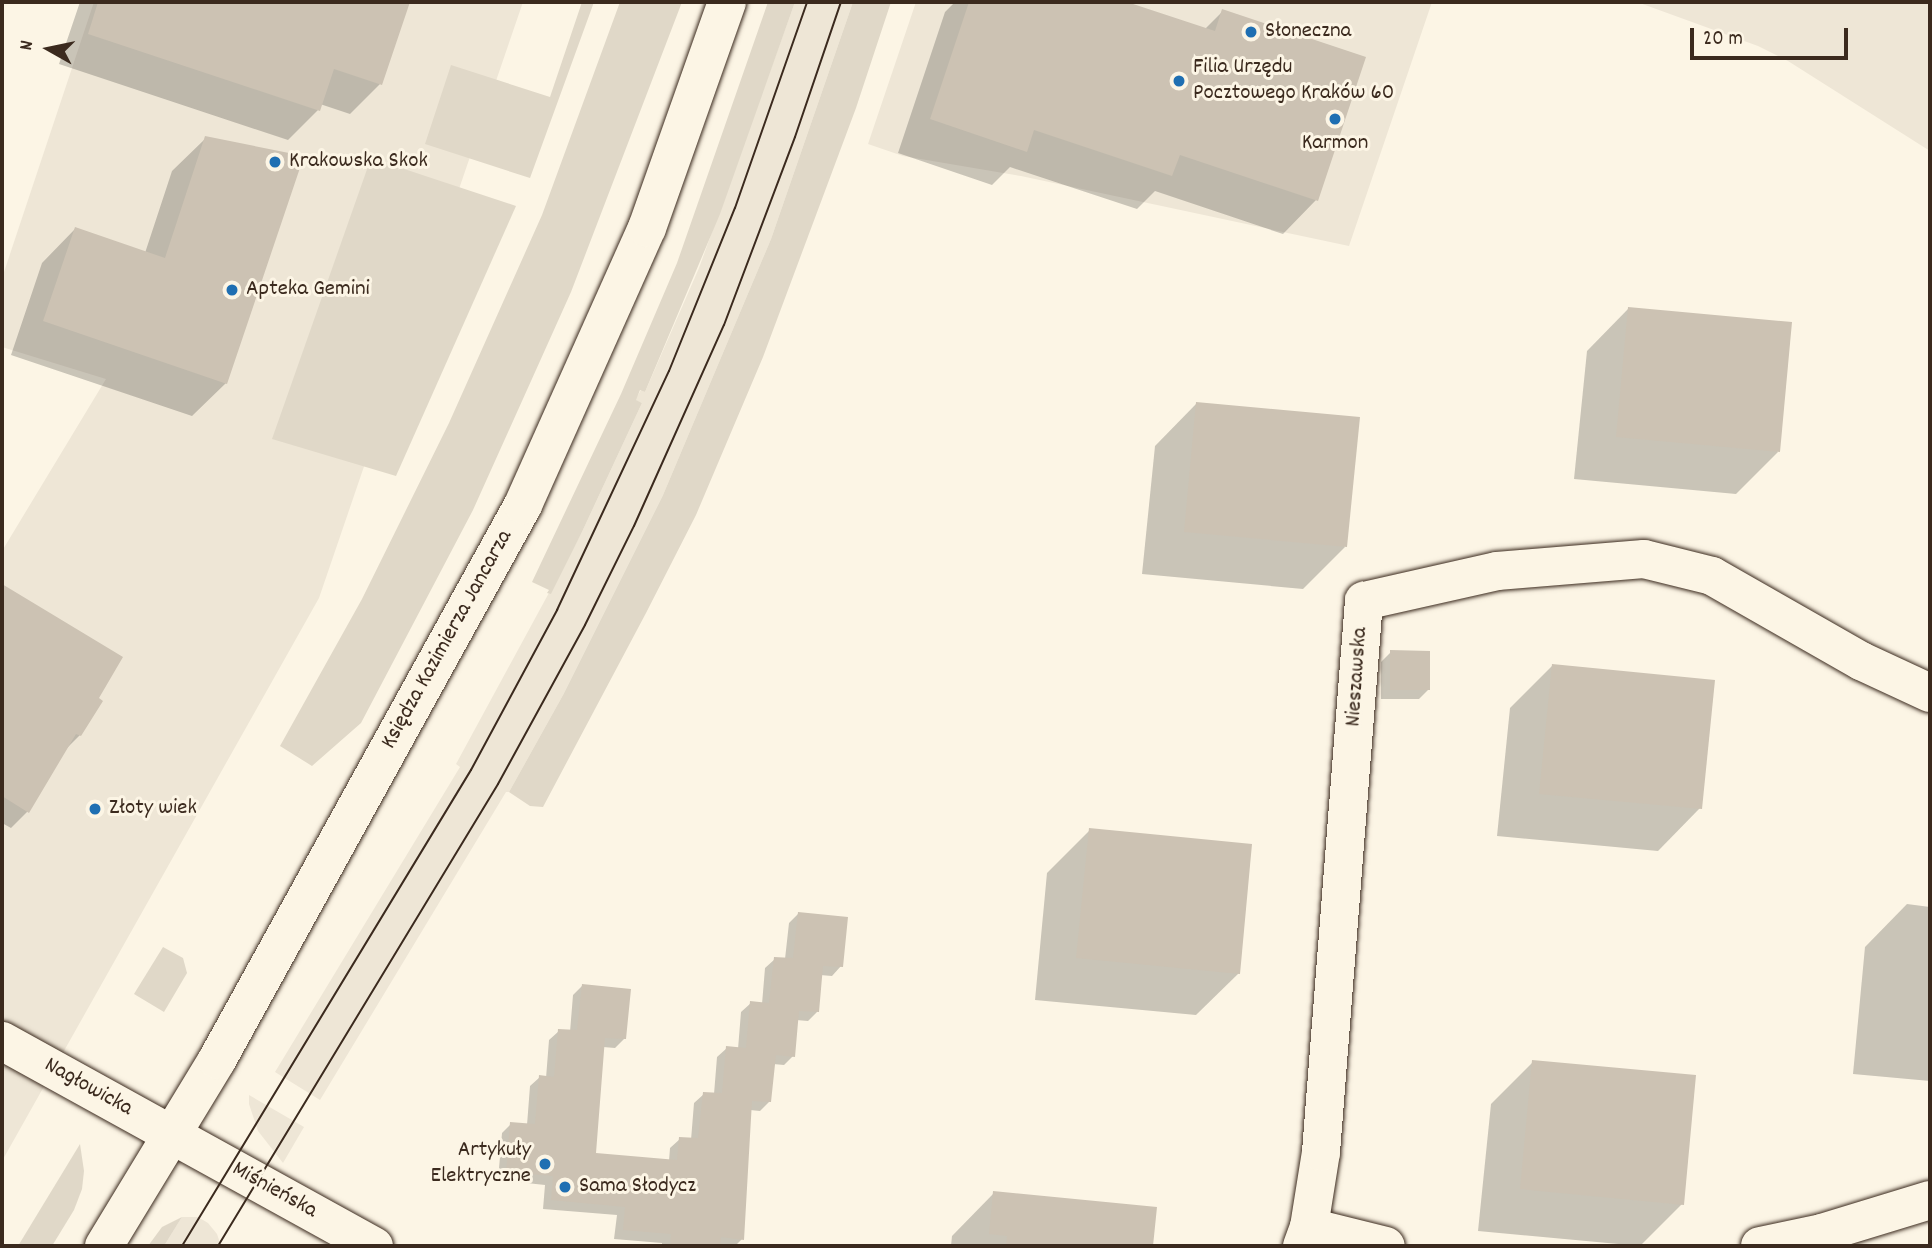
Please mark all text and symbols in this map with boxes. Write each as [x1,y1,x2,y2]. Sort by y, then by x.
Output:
north arrow [14,14,84,84]
scale bar [1694,14,1852,58]
place label: Słoneczna [1265,18,1351,46]
marker: Słoneczna [1243,24,1259,40]
text: 20 m [1703,25,1743,55]
text: N [14,39,42,52]
place label: Filia Urzędu Pocztowego Kraków 60 [1193,54,1394,108]
marker: Filia Urzędu Pocztowego Kraków 60 [1171,73,1187,89]
marker: Karmon [1327,111,1343,127]
place label: Karmon [1302,130,1368,158]
place label: Krakowska Skok [289,148,428,176]
marker: Krakowska Skok [267,154,283,170]
place label: Apteka Gemini [246,276,370,304]
marker: Apteka Gemini [224,282,240,298]
street label: Księdza Kazimierza Jancarza [376,526,520,754]
street label: Nieszawska [1341,626,1375,728]
place label: Złoty wiek [109,795,197,823]
marker: Złoty wiek [87,801,103,817]
street label: Nagłowicka [39,1052,137,1124]
place label: Artykuły Elektryczne [430,1137,531,1191]
street label: Miśnieńska [227,1156,321,1226]
marker: Artykuły Elektryczne [537,1156,553,1172]
place label: Sama Słodycz [579,1173,696,1201]
marker: Sama Słodycz [557,1179,573,1195]

